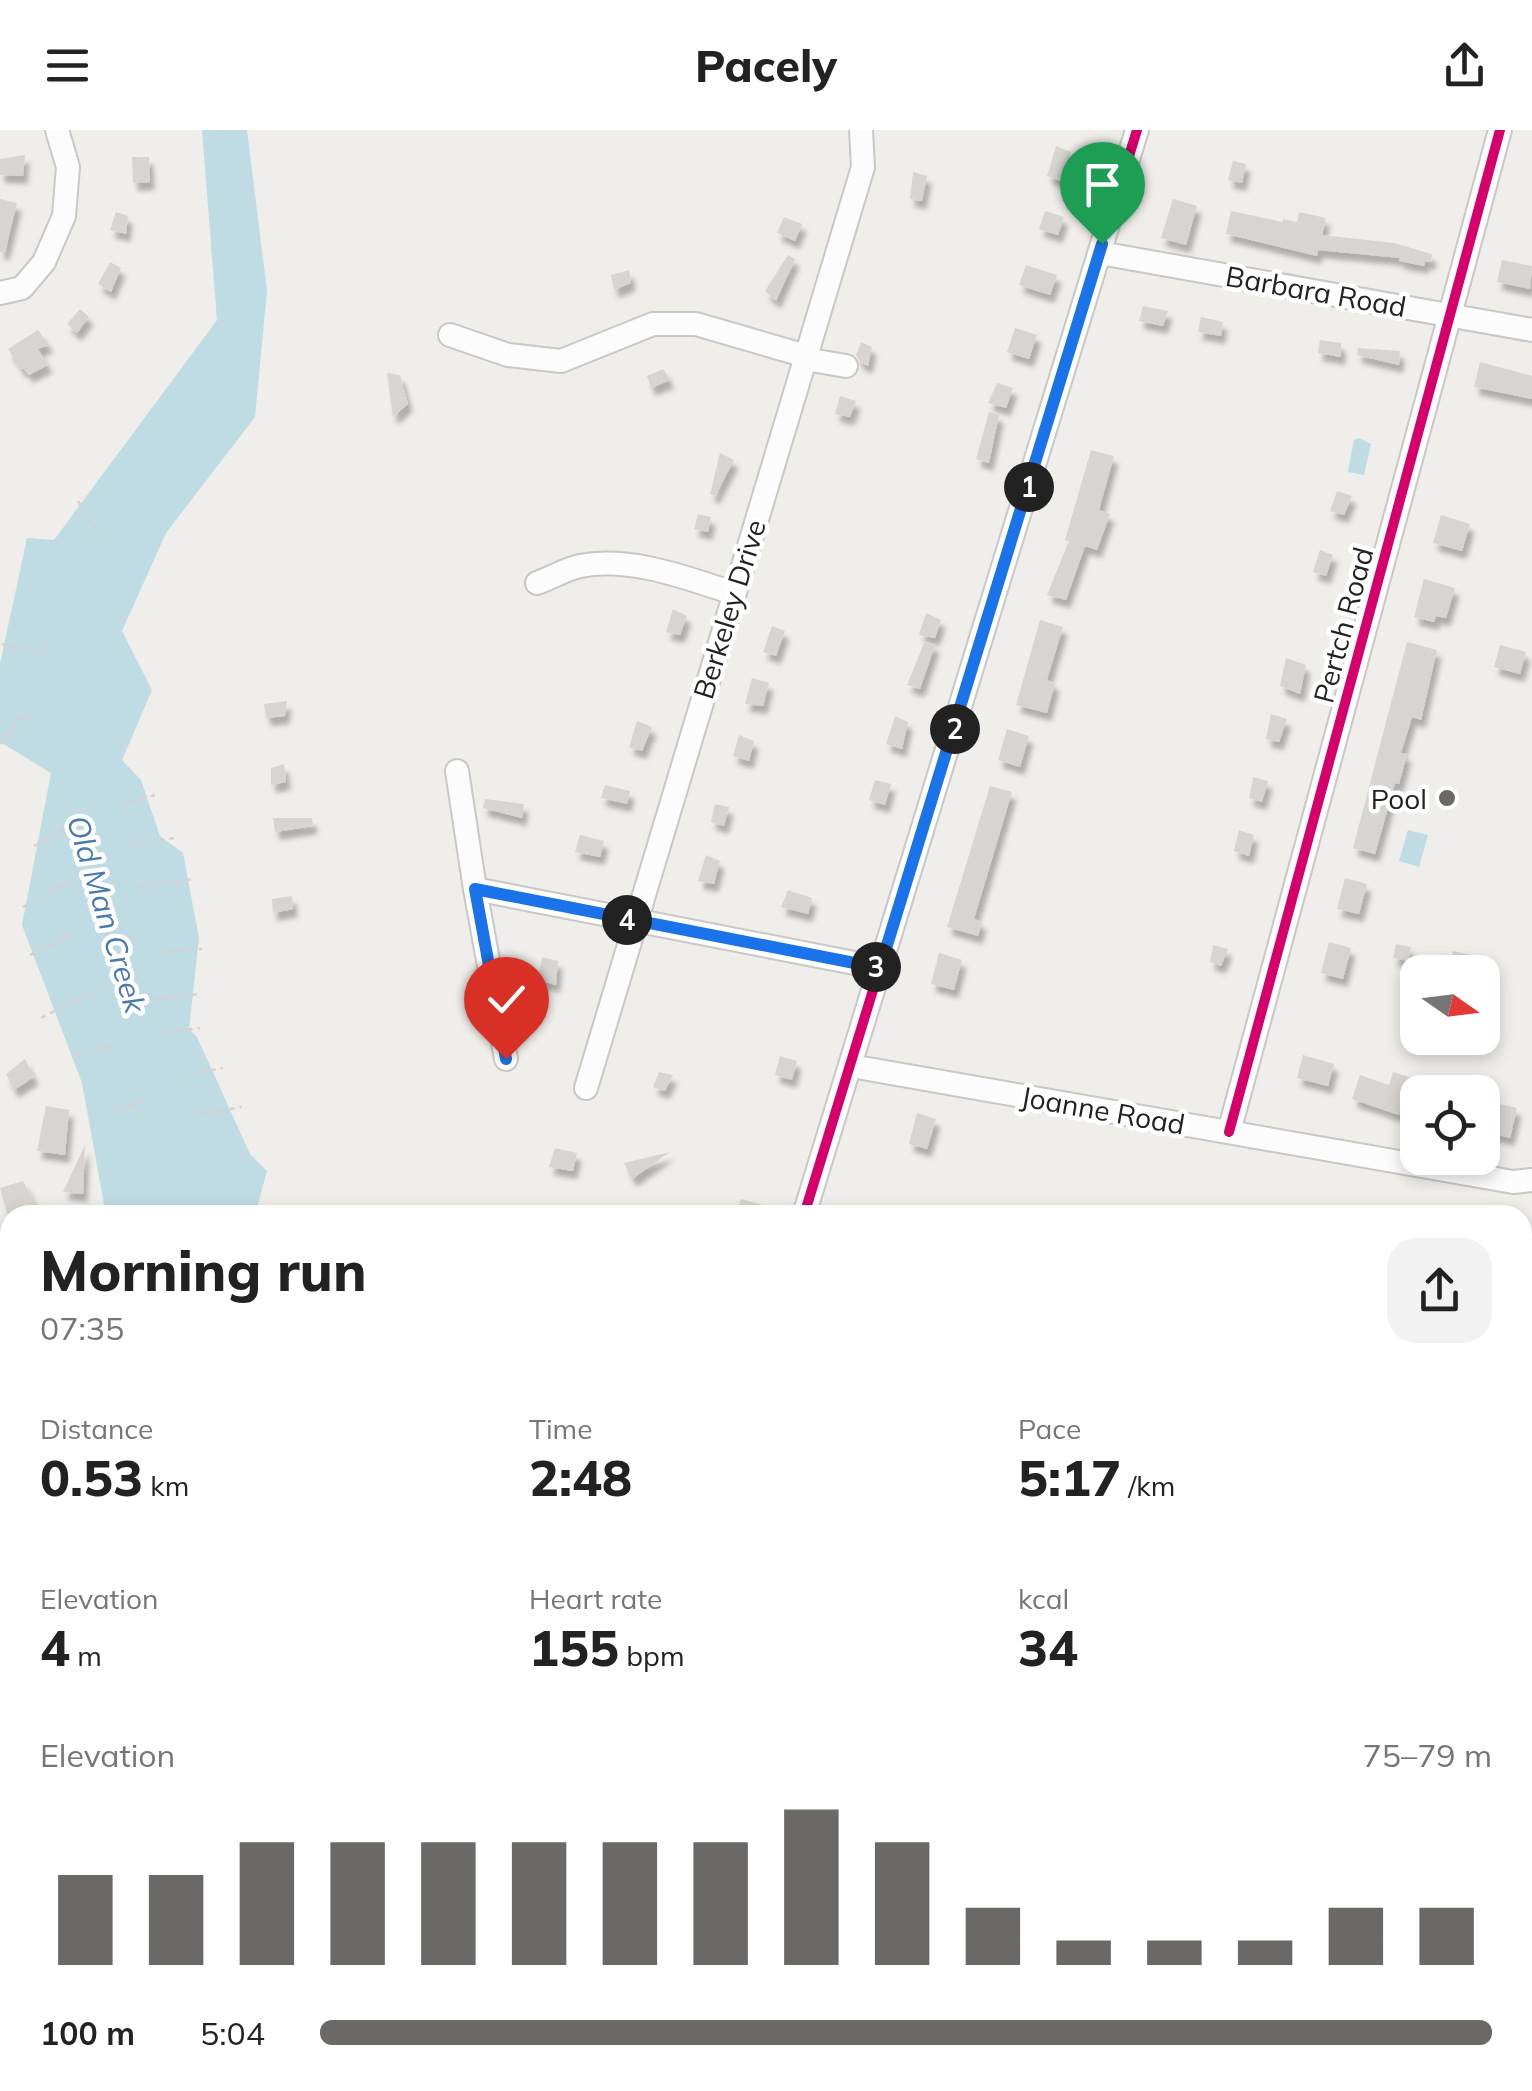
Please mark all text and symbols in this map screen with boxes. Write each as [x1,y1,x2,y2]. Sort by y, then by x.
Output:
text: Pacely [695,37,837,93]
icon: menu [40,38,95,93]
icon: share [1437,38,1492,93]
pin [1060,142,1145,245]
icon: arrive [1075,157,1130,212]
street label: Barbara Road [1223,258,1409,324]
pin: 1 [1004,462,1054,512]
text: 1 [1021,469,1037,504]
street label: Berkeley Drive [685,515,773,703]
street label: Pertch Road [1305,543,1381,707]
pin: 2 [930,704,980,754]
text: 2 [947,711,963,746]
place label: Pool [1371,781,1427,816]
marker: Pool [1436,787,1458,809]
water label: Old Man Creek [59,811,156,1019]
pin: 4 [602,895,652,945]
text: 4 [619,902,635,937]
pin: 3 [851,942,901,992]
text: 3 [868,949,884,984]
north arrow [1400,955,1500,1055]
map controls [1400,955,1500,1175]
pin [464,957,549,1060]
icon: check [479,972,534,1027]
button: locate [1400,1075,1500,1175]
street label: Joanne Road [1018,1078,1188,1142]
text: Morning run [40,1236,367,1305]
button: share [1387,1238,1492,1343]
text: 07:35 [40,1308,124,1348]
text: Distance [40,1411,153,1446]
text: Time [529,1411,592,1446]
text: Pace [1018,1411,1081,1446]
text: 0.53 [40,1446,143,1509]
text: 2:48 [529,1446,632,1509]
text: 5:17 [1018,1446,1121,1509]
text: km [143,1468,189,1503]
text: /km [1121,1468,1175,1503]
text: Elevation [40,1581,158,1616]
text: Heart rate [529,1581,662,1616]
text: kcal [1018,1581,1069,1616]
text: 4 [40,1616,70,1679]
text: 155 [529,1616,619,1679]
text: 34 [1018,1616,1078,1679]
text: m [70,1638,102,1673]
text: bpm [619,1638,685,1673]
text: Elevation [40,1735,175,1775]
text: 75–79 m [1363,1735,1492,1775]
text: 100 m [40,2013,135,2053]
text: 5:04 [200,2013,265,2053]

